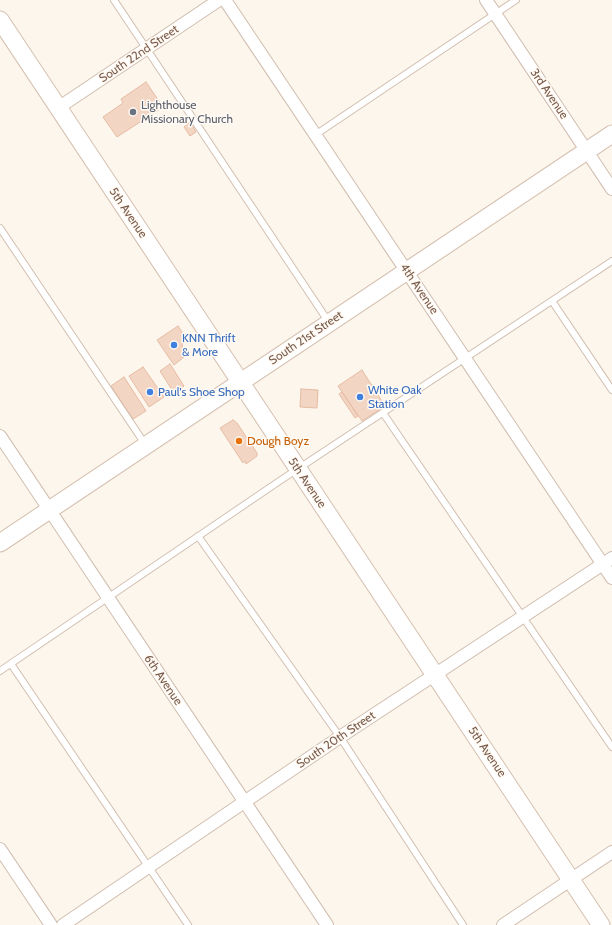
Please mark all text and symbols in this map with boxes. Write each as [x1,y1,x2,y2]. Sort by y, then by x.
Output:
street label: South 22nd Street [97,22,181,86]
street label: 3rd Avenue [527,66,571,122]
place label: Lighthouse Missionary Church [141,98,233,126]
marker: Lighthouse Missionary Church [128,107,138,117]
street label: 5th Avenue [106,185,150,241]
street label: 4th Avenue [397,261,441,317]
street label: South 21st Street [266,308,346,368]
place label: KNN Thrift & More [182,331,236,359]
marker: KNN Thrift & More [169,340,179,350]
place label: White Oak Station [368,383,422,411]
place label: Paul's Shoe Shop [158,385,245,399]
marker: Paul's Shoe Shop [145,387,155,397]
marker: White Oak Station [355,392,365,402]
place label: Dough Boyz [247,434,309,448]
marker: Dough Boyz [234,436,244,446]
street label: 5th Avenue [285,455,329,511]
street label: 6th Avenue [141,652,185,708]
street label: South 20th Street [294,708,378,772]
street label: 5th Avenue [465,724,509,780]

